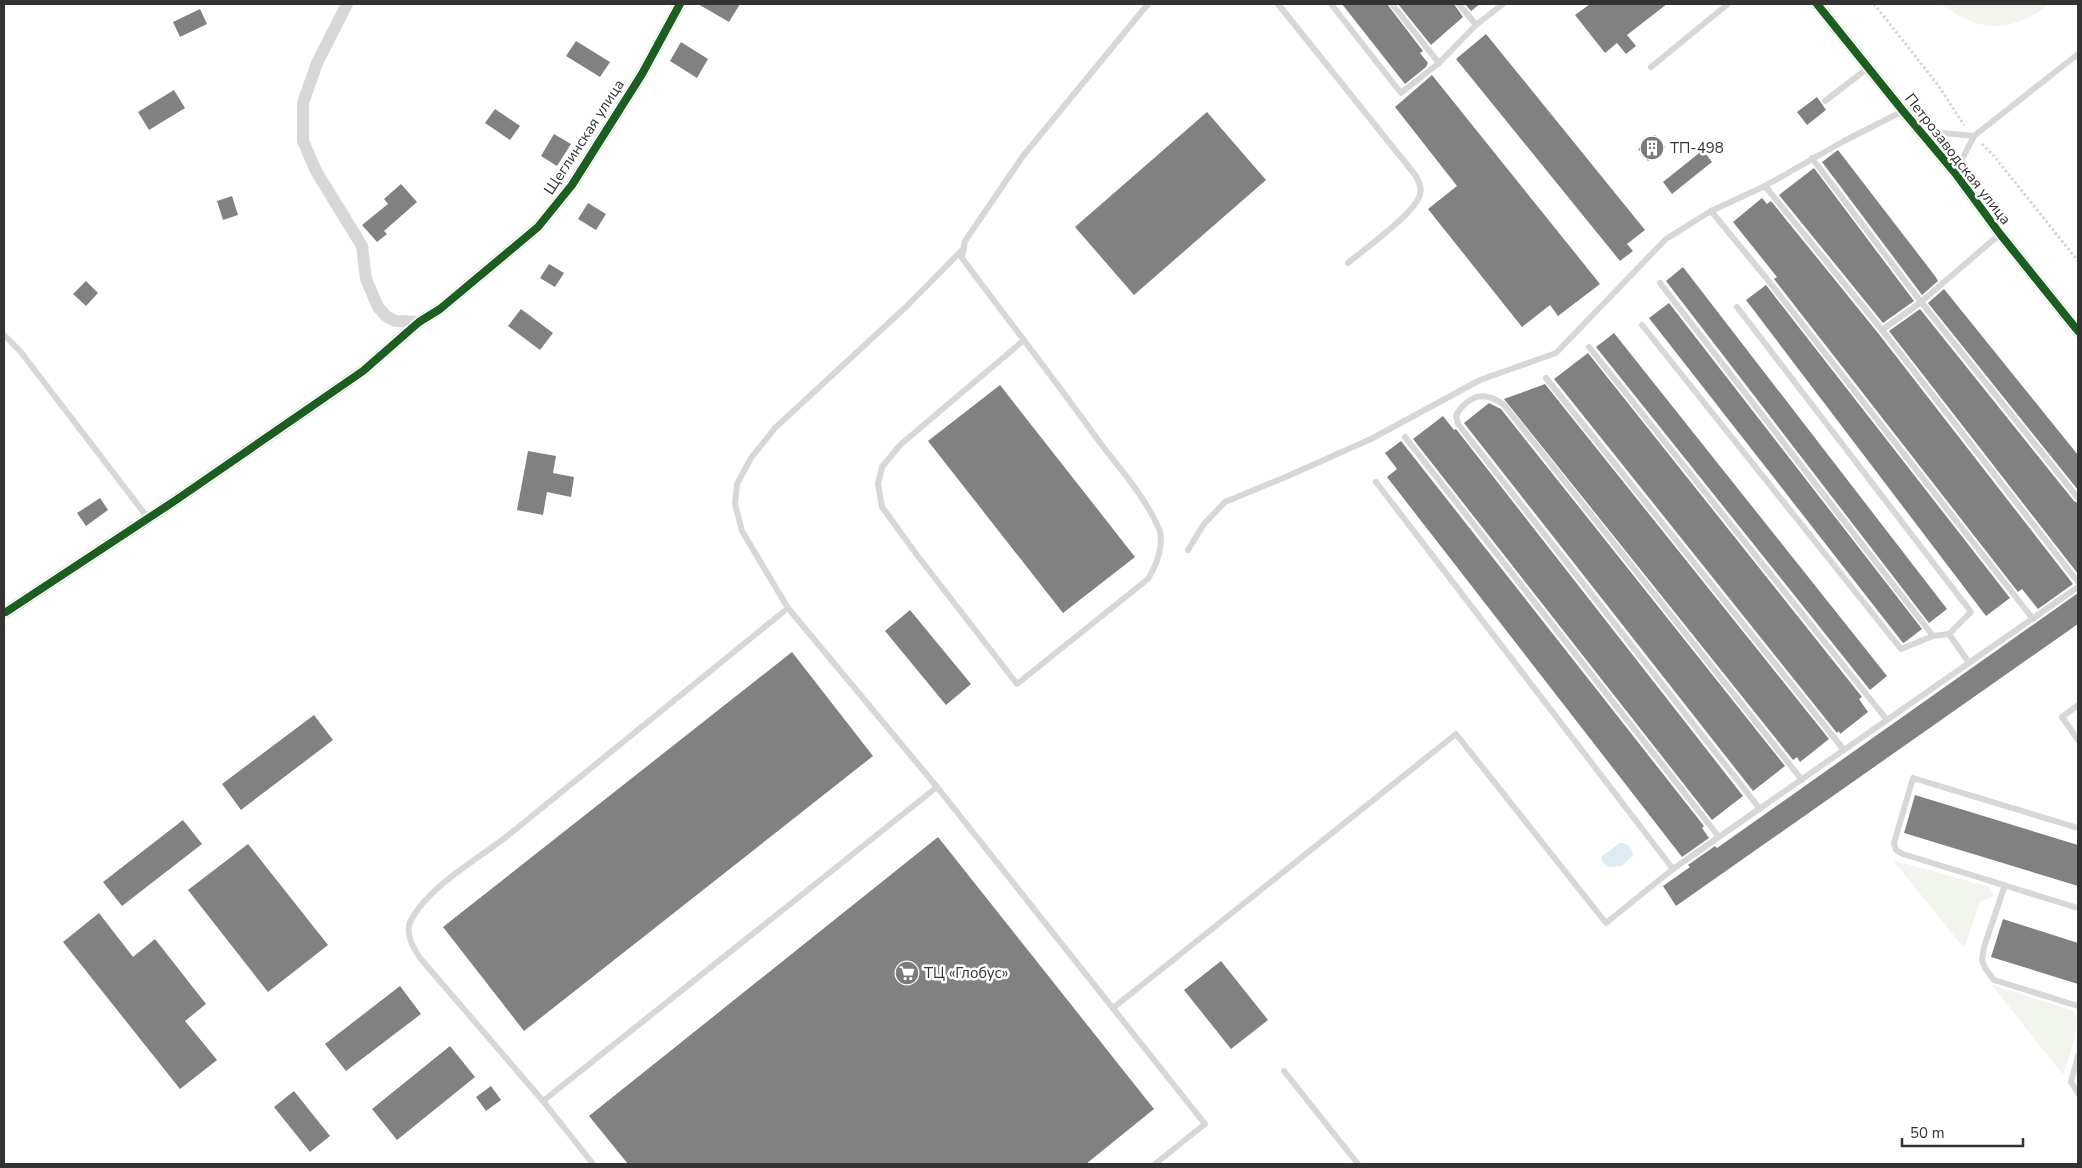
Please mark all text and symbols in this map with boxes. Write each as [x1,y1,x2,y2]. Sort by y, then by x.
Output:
street label: Щеглинская улица [539,75,629,199]
street label: Петрозаводская улица [1900,89,2016,229]
building icon: ТП-498 [1639,135,1665,161]
place label: ТП-498 [1670,138,1724,158]
supermarket icon: ТЦ «Глобус» [894,960,920,986]
place label: ТЦ «Глобус» [924,963,1008,983]
scale bar [1902,1116,2023,1148]
text: 50 m [1910,1123,1945,1143]

